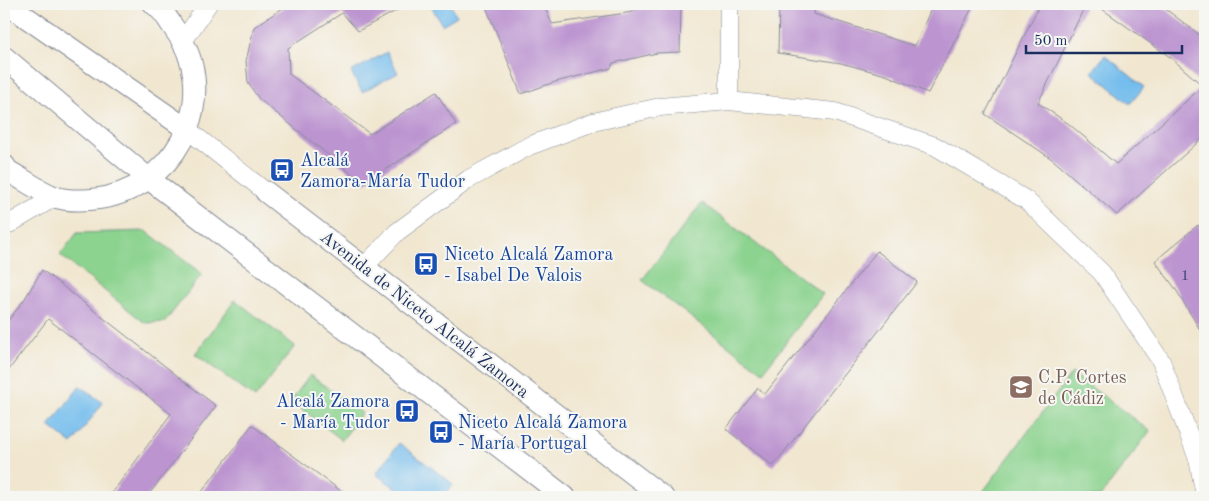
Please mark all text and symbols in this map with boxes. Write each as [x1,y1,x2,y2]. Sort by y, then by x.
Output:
scale bar [1026,22,1183,54]
text: 50 m [1034,34,1068,49]
place label: Alcalá Zamora-María Tudor [300,152,466,191]
bus stop icon: Alcalá Zamora-María Tudor [269,157,295,183]
street label: Avenida de Niceto Alcalá Zamora [317,228,532,402]
place label: Niceto Alcalá Zamora - Isabel De Valois [444,246,613,285]
bus stop icon: Niceto Alcalá Zamora - Isabel De Valois [413,251,439,277]
house number: 1 [1181,269,1189,284]
place label: C.P. Cortes de Cádiz [1038,369,1127,408]
school or university icon: C.P. Cortes de Cádiz [1008,374,1034,400]
place label: Alcalá Zamora - María Tudor [276,393,391,432]
bus stop icon: Alcalá Zamora - María Tudor [394,398,420,424]
place label: Niceto Alcalá Zamora - María Portugal [458,414,627,453]
bus stop icon: Niceto Alcalá Zamora - María Portugal [428,419,454,445]

